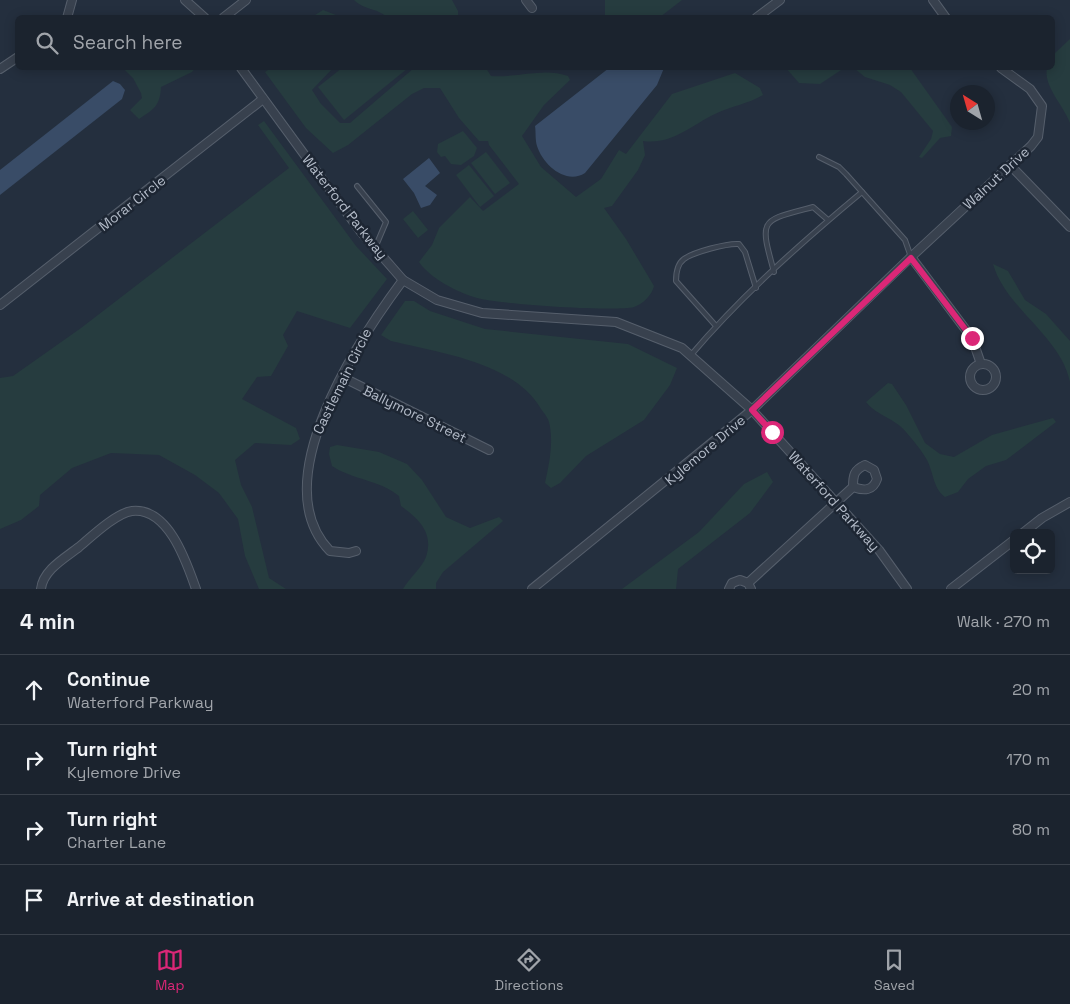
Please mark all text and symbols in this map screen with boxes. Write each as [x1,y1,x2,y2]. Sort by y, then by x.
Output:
search box [15,15,1055,70]
icon: search [33,29,61,57]
text: Search here [73,30,183,55]
north arrow [950,85,995,130]
street label: Walnut Drive [959,143,1033,213]
street label: Waterford Parkway [298,151,392,263]
street label: Morar Circle [95,171,169,235]
street label: Castlemain Circle [309,325,375,437]
route end [961,327,984,350]
street label: Ballymore Street [360,381,470,447]
street label: Kylemore Drive [661,411,749,489]
route start [761,421,784,444]
street label: Waterford Parkway [784,447,884,555]
map controls [1010,529,1055,574]
button: locate [1010,529,1055,574]
text: 4 min [20,608,75,635]
text: Walk · 270 m [957,611,1050,632]
text: Continue [67,667,150,692]
icon: ahead [20,676,48,704]
text: 20 m [1012,679,1050,700]
text: Waterford Parkway [67,692,214,713]
text: Turn right [67,737,157,762]
icon: right [20,746,48,774]
text: 170 m [1006,749,1050,770]
text: Kylemore Drive [67,762,181,783]
text: Turn right [67,807,157,832]
icon: right [20,816,48,844]
text: 80 m [1012,819,1050,840]
text: Charter Lane [67,832,166,853]
icon: arrive [20,886,48,914]
text: Arrive at destination [67,887,255,912]
tab: Map [155,946,184,994]
tab: Directions [495,946,563,994]
tab: Saved [874,946,915,994]

